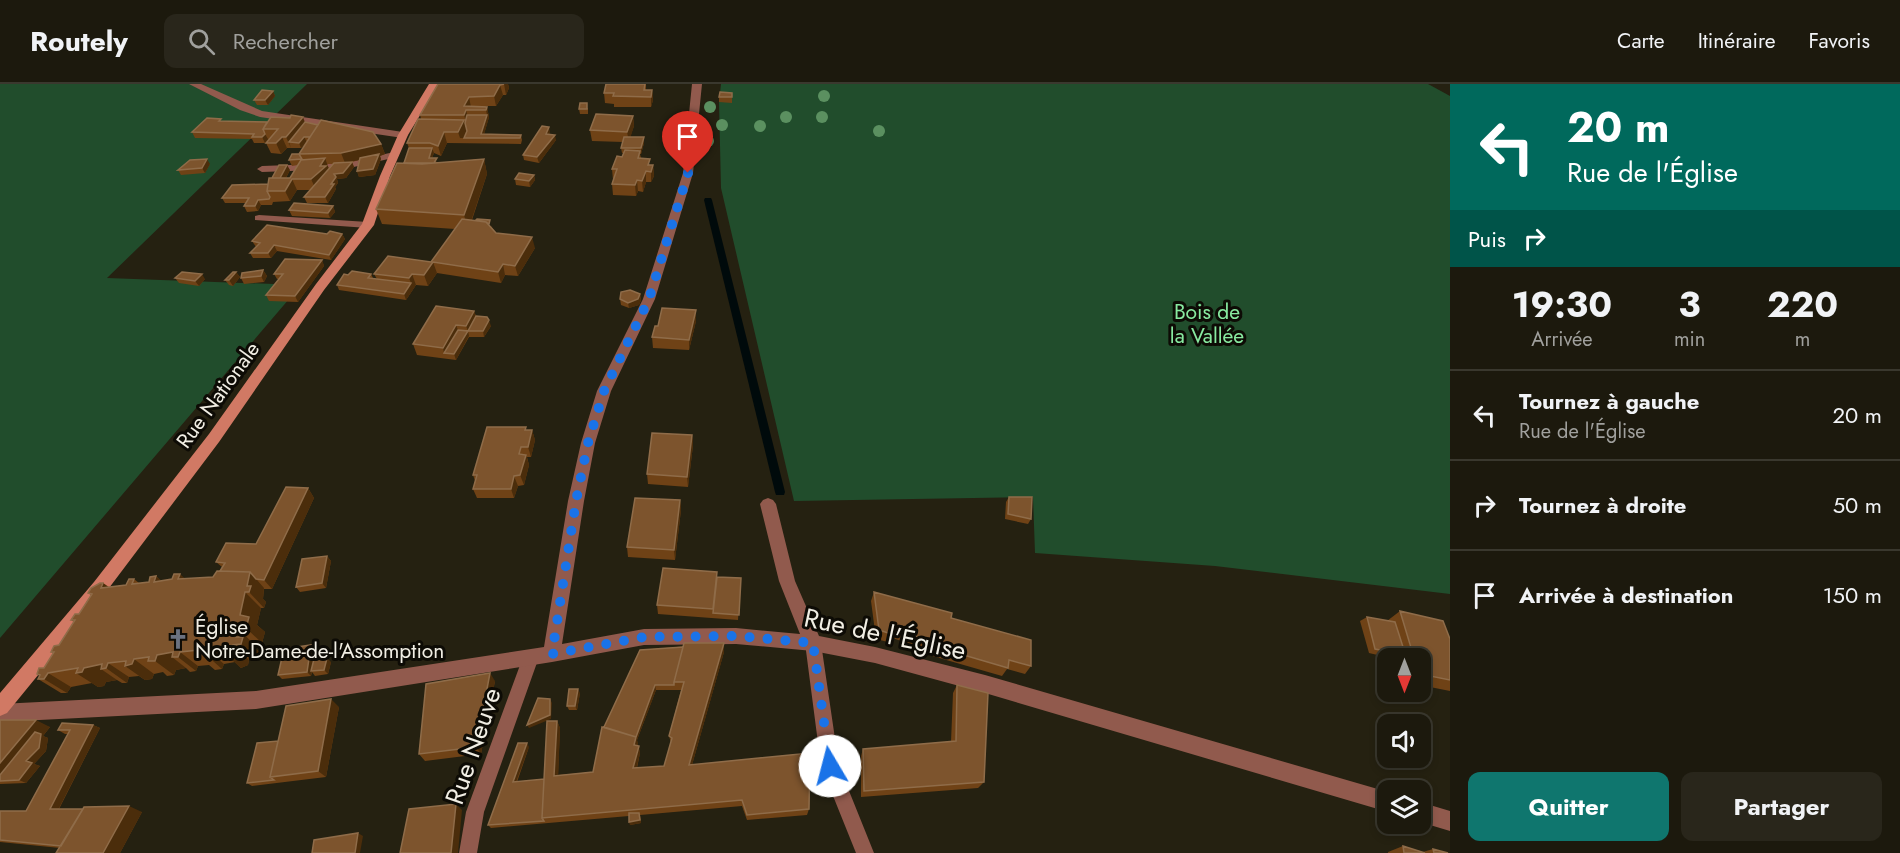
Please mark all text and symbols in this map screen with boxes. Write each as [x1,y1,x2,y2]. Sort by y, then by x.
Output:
search box [164,14,584,68]
text: Routely [30,21,128,62]
icon: search [185,25,218,58]
text: Rechercher [233,25,338,57]
text: Carte [1617,26,1665,56]
text: Itinéraire [1698,26,1776,56]
text: Favoris [1809,26,1870,56]
text: 20 m [1567,97,1669,158]
icon: left [1468,108,1546,186]
pin [662,111,713,173]
icon: arrive [671,120,704,153]
text: Rue de l'Église [1567,153,1738,192]
icon: right [1518,222,1551,255]
text: Puis [1468,223,1506,255]
text: 19:30 [1512,278,1612,330]
text: 3 [1678,278,1701,330]
text: 220 [1767,278,1838,330]
park label: Bois de la Vallée [1170,297,1244,351]
text: Arrivée [1531,325,1593,354]
text: min [1674,325,1705,354]
text: m [1795,325,1810,354]
street label: Rue Nationale [169,335,267,454]
text: Tournez à gauche [1519,385,1699,417]
icon: left [1468,399,1501,432]
text: 20 m [1833,399,1882,431]
text: Rue de l'Église [1519,417,1646,446]
icon: right [1468,489,1501,522]
text: Tournez à droite [1519,489,1686,521]
text: 50 m [1833,489,1882,521]
icon: arrive [1468,579,1501,612]
text: Arrivée à destination [1519,579,1733,611]
text: 150 m [1823,579,1882,611]
street label: Rue de l'Église [801,598,969,670]
place label: Église Notre-Dame-de-l'Assomption [195,612,444,666]
church icon: Église Notre-Dame-de-l'Assomption [166,627,190,651]
north arrow [1377,648,1431,702]
map controls [1377,648,1431,834]
street label: Rue Neuve [435,683,511,809]
button: sound [1377,714,1431,768]
position arrow [798,734,862,798]
button: Quitter [1468,772,1669,841]
button: Partager [1681,772,1882,841]
button: layers [1377,780,1431,834]

